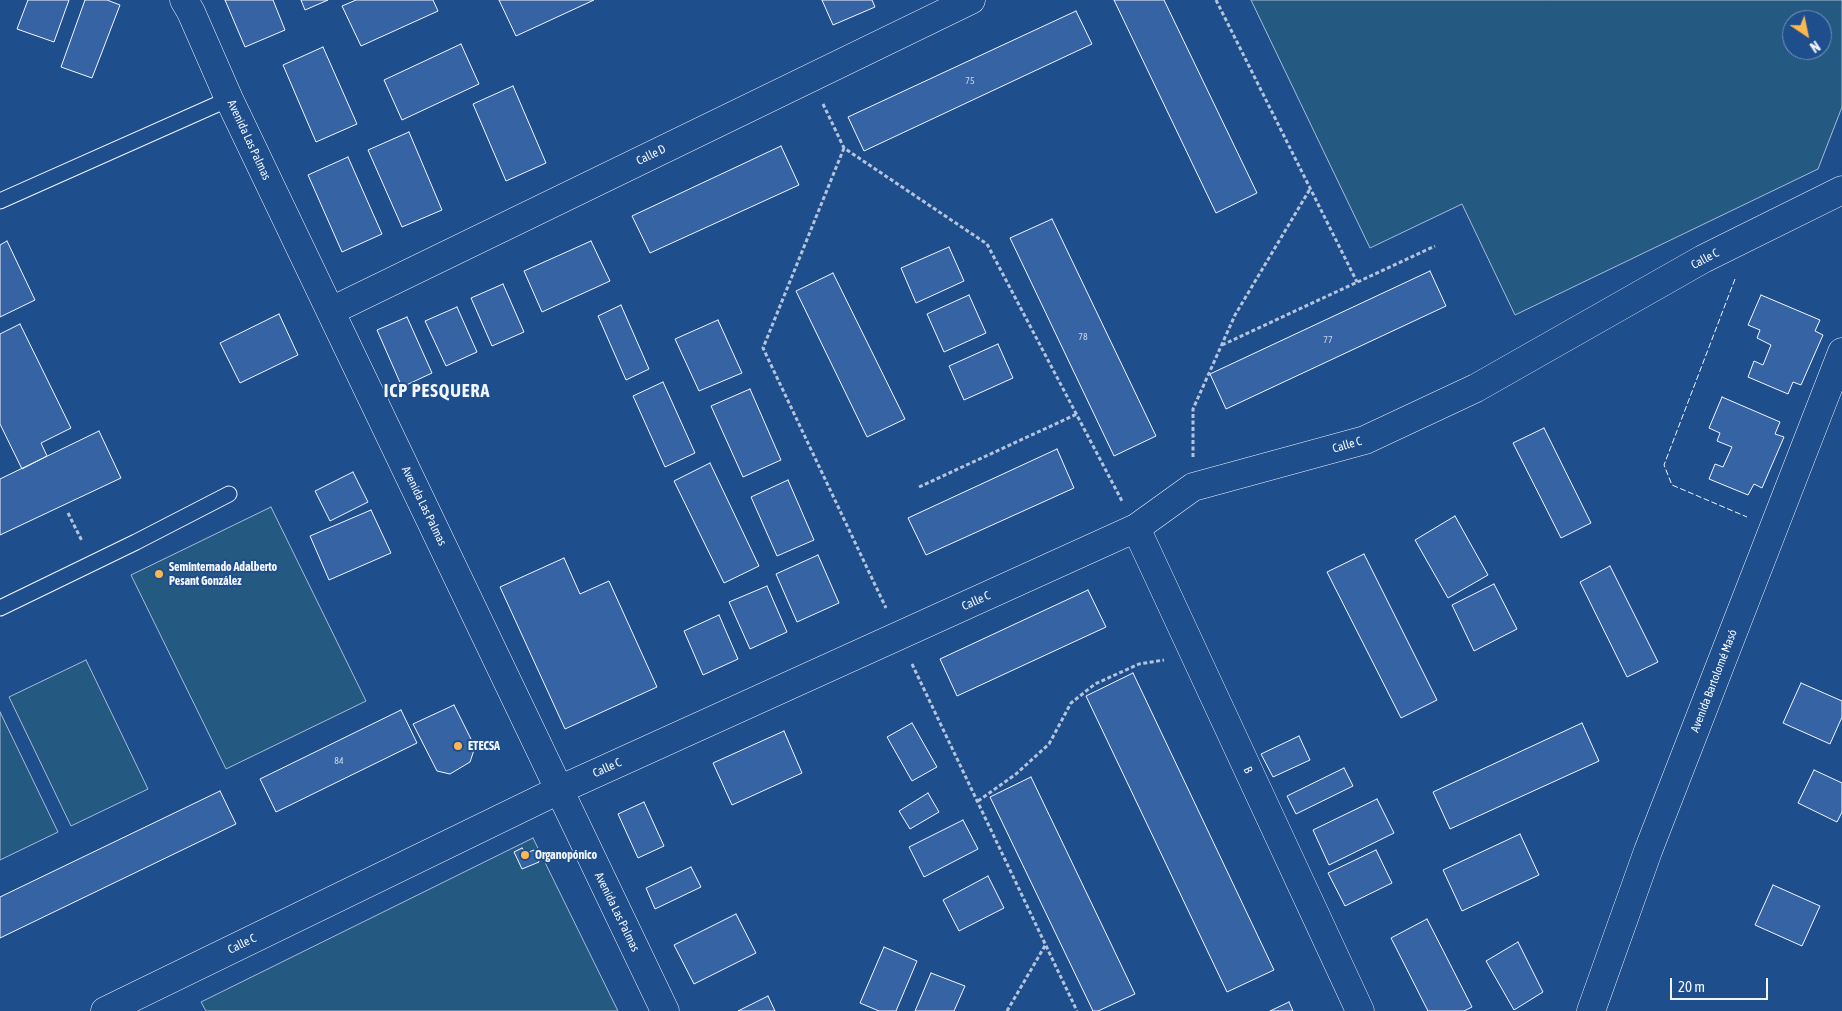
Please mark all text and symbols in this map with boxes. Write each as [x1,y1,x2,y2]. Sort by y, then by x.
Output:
north arrow [1782,10,1832,60]
text: N [1807,38,1823,56]
house number: 75 [965,75,975,87]
street label: Avenida Las Palmas [224,98,274,182]
street label: Calle D [634,142,668,168]
street label: Calle C [1689,246,1721,272]
house number: 78 [1078,331,1088,343]
house number: 77 [1323,334,1333,346]
district label: ICP PESQUERA [382,380,492,402]
street label: Calle C [1331,434,1363,456]
street label: Avenida Las Palmas [399,464,449,548]
place label: Seminternado Adalberto Pesant González [169,560,277,588]
marker: Seminternado Adalberto Pesant González [153,568,165,580]
street label: Calle C [959,588,993,614]
street label: Avenida Bartolomé Masó [1688,627,1740,735]
place label: ETECSA [468,739,500,753]
marker: ETECSA [452,740,464,752]
house number: 84 [334,755,344,767]
street label: Calle C [590,755,624,781]
street label: B [1240,764,1256,776]
place label: Organopónico [535,848,597,862]
marker: Organopónico [519,849,531,861]
street label: Avenida Las Palmas [592,870,642,954]
street label: Calle C [225,931,259,957]
scale bar [1672,968,1770,1000]
text: 20 m [1678,978,1705,995]

